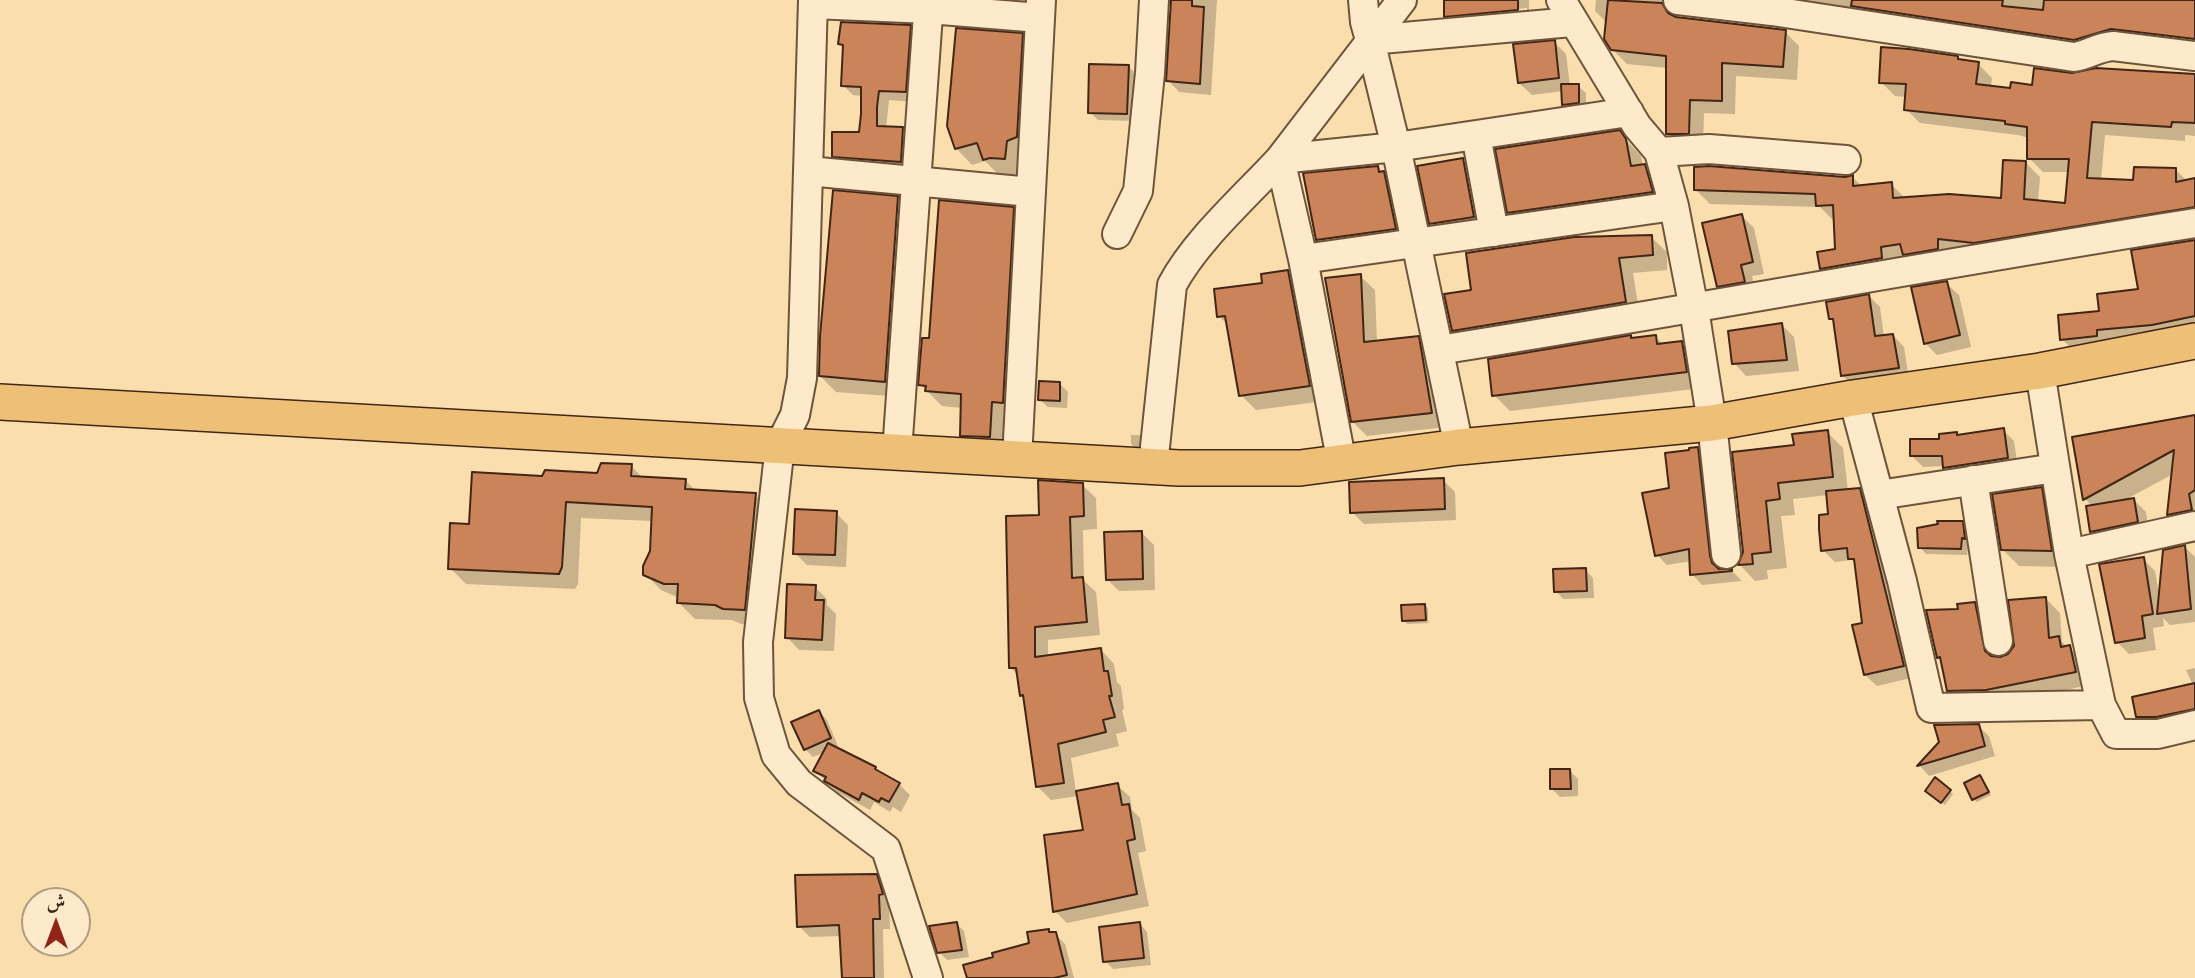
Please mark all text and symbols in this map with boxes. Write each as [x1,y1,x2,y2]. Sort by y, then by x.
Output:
north arrow [21,887,91,957]
text: ش [47,890,65,916]

